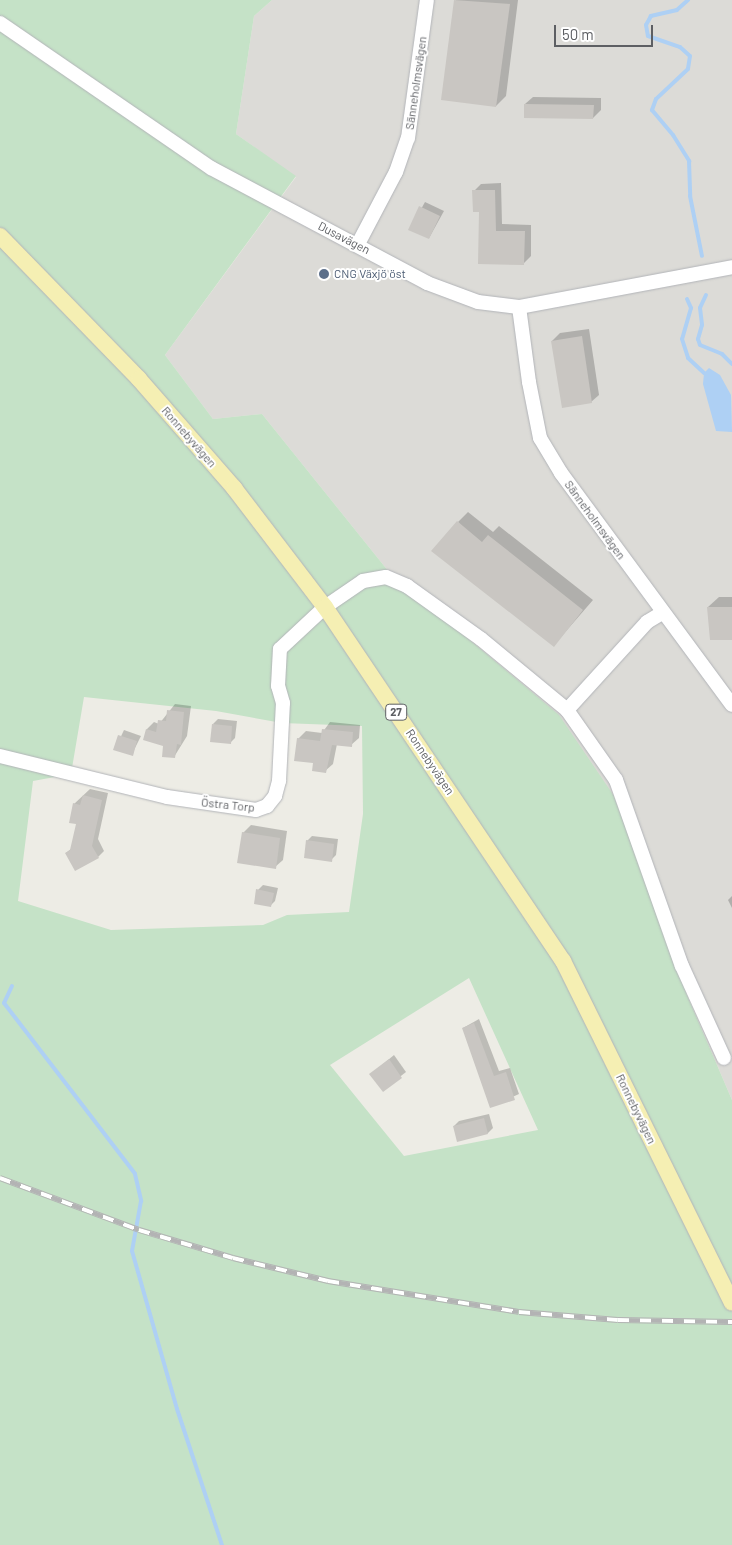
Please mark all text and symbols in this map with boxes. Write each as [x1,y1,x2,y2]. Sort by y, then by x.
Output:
scale bar [557,15,656,47]
text: 50 m [562,25,594,43]
street label: Sänneholmsvägen [402,35,430,131]
street label: Dusavägen [316,219,372,257]
place label: CNG Växjö öst [334,267,406,281]
marker: CNG Växjö öst [318,268,330,280]
street label: Ronnebyvägen [159,404,219,470]
street label: Sänneholmsvägen [561,478,629,562]
road number: 27 [385,704,407,720]
street label: Ronnebyvägen [403,726,457,798]
street label: Östra Torp [200,795,256,815]
street label: Ronnebyvägen [613,1072,659,1146]

